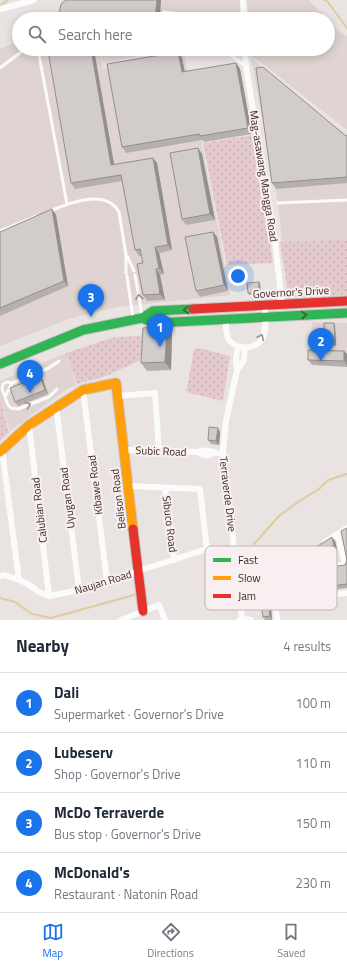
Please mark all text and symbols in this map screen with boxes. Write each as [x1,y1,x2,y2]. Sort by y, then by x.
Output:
search box [12,12,335,56]
icon: search [26,23,48,45]
text: Search here [58,23,132,46]
street label: Mag-asawang Mangga Road [246,109,282,243]
your location [228,266,248,286]
street label: Governor's Drive [252,282,330,302]
pin: 3 [78,284,104,317]
one-way arrow [135,293,143,300]
one-way arrow [183,305,189,314]
one-way arrow [301,311,307,319]
pin: 1 [147,314,173,347]
pin: 2 [308,328,334,361]
one-way arrow [256,334,264,341]
pin: 4 [17,360,43,393]
one-way arrow [24,402,31,410]
street label: Subic Road [135,442,187,460]
street label: Kibawe Road [83,454,107,516]
street label: Terraverde Drive [215,455,241,533]
street label: Uyugan Road [55,466,79,530]
street label: Belison Road [106,468,130,530]
street label: Calubian Road [27,476,51,544]
street label: Sibuco Road [159,495,181,553]
legend [205,546,337,610]
text: Fast [238,552,258,568]
street label: Naujan Road [73,566,134,598]
text: Slow [238,570,261,586]
text: Jam [238,588,256,604]
text: Nearby [16,633,69,659]
text: 4 results [283,636,331,656]
text: Dali [54,681,79,704]
text: 1 [25,693,33,713]
text: 100 m [295,693,331,713]
text: Supermarket · Governor's Drive [54,704,224,724]
text: Lubeserv [54,741,113,764]
text: 2 [25,753,33,773]
text: 110 m [295,753,331,773]
text: Shop · Governor's Drive [54,764,181,784]
text: McDo Terraverde [54,801,164,824]
text: 3 [25,813,33,833]
text: 150 m [295,813,331,833]
text: Bus stop · Governor's Drive [54,824,201,844]
text: McDonald's [54,861,130,884]
text: 4 [25,873,33,893]
text: 230 m [295,873,331,893]
text: Restaurant · Natonin Road [54,884,198,904]
tab: Map [42,921,64,961]
tab: Directions [147,921,194,961]
tab: Saved [277,921,305,961]

